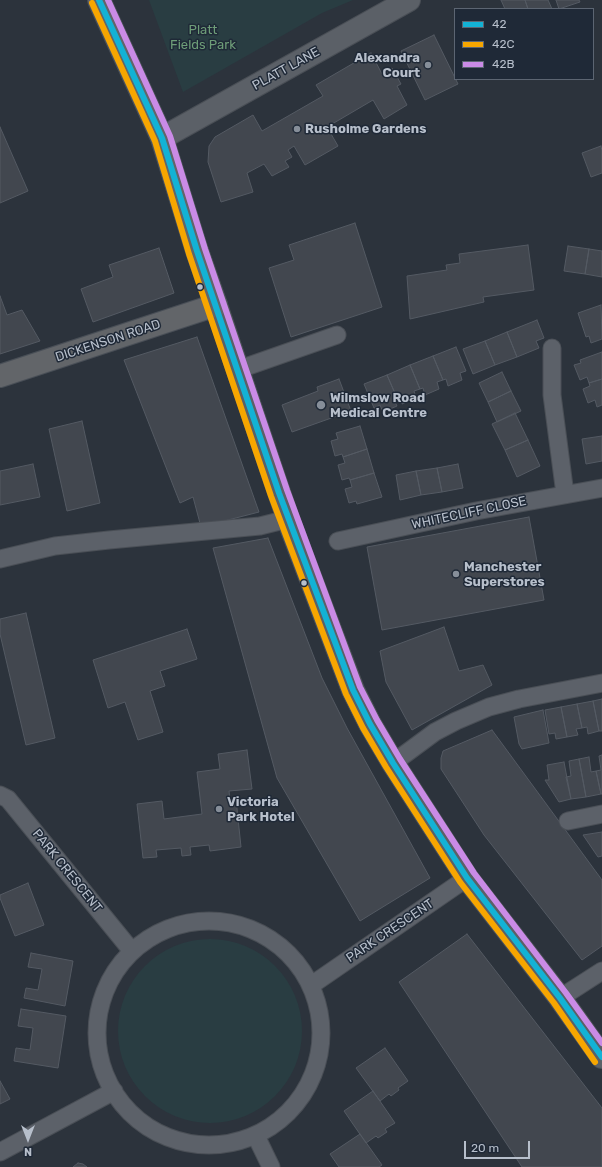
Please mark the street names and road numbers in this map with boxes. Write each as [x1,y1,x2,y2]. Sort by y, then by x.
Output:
street label: PLATT LANE [250,44,322,94]
street label: DICKENSON ROAD [53,317,163,365]
street label: WHITECLIFF CLOSE [410,493,528,533]
street label: PARK CRESCENT [29,826,105,916]
street label: PARK CRESCENT [343,896,437,966]

